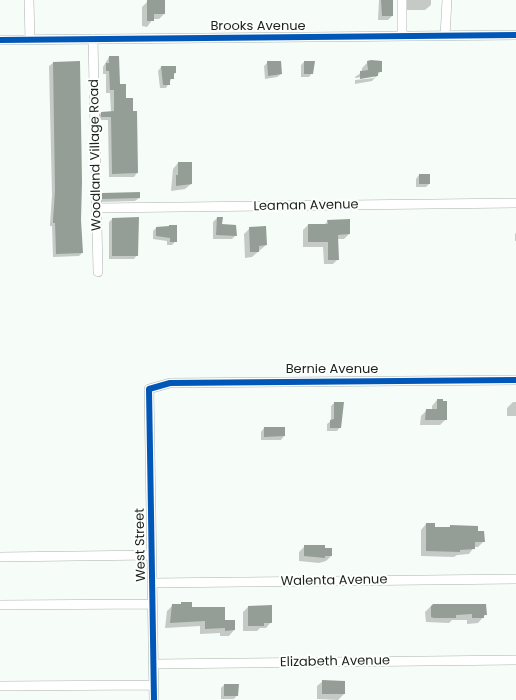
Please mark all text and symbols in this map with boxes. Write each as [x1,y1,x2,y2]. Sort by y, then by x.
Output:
street label: Brooks Avenue [210,19,306,35]
street label: Woodland Village Road [87,79,105,231]
street label: Leaman Avenue [253,197,359,215]
street label: Bernie Avenue [286,362,378,378]
street label: West Street [133,508,149,582]
street label: Walenta Avenue [280,572,388,590]
street label: Elizabeth Avenue [280,653,390,671]

